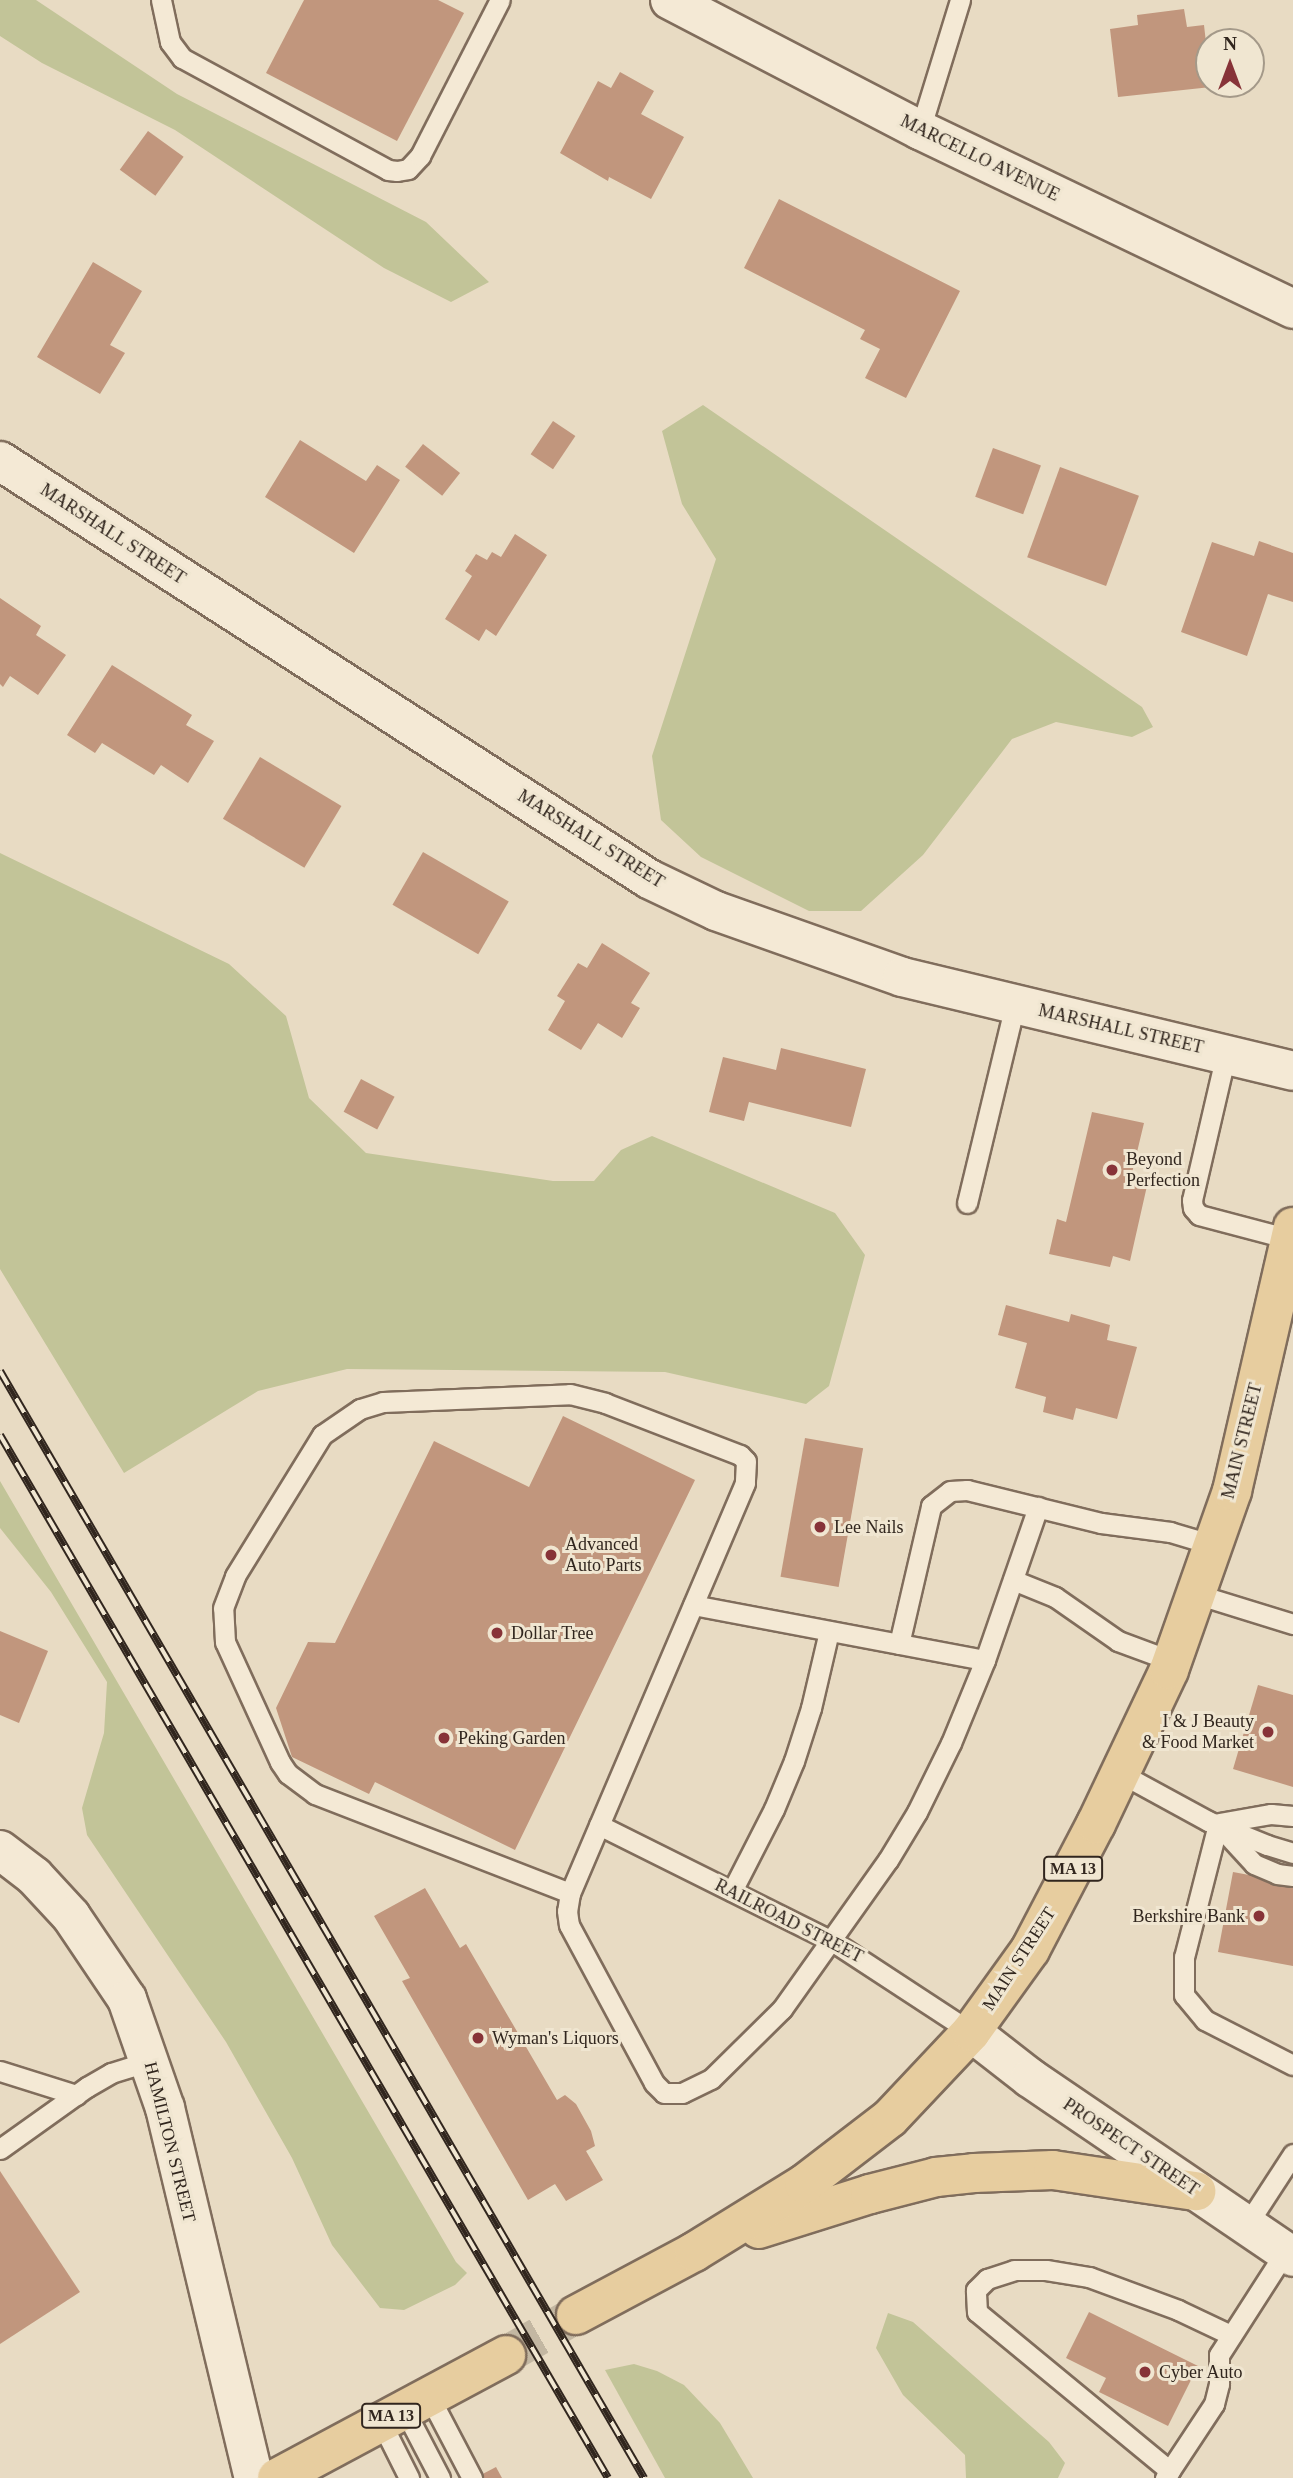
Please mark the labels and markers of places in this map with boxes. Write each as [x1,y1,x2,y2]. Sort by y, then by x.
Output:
place label: Beyond Perfection [1126,1149,1200,1192]
marker: Beyond Perfection [1104,1162,1120,1178]
place label: Lee Nails [834,1516,903,1538]
marker: Lee Nails [812,1519,828,1535]
place label: Advanced Auto Parts [565,1534,642,1576]
marker: Advanced Auto Parts [543,1547,559,1563]
place label: Dollar Tree [511,1622,594,1644]
marker: Dollar Tree [489,1625,505,1641]
place label: I & J Beauty & Food Market [1142,1711,1254,1754]
marker: I & J Beauty & Food Market [1260,1724,1276,1740]
place label: Peking Garden [458,1727,565,1749]
marker: Peking Garden [436,1730,452,1746]
place label: Berkshire Bank [1133,1905,1245,1927]
marker: Berkshire Bank [1251,1908,1267,1924]
place label: Wyman's Liquors [492,2027,619,2049]
marker: Wyman's Liquors [470,2030,486,2046]
place label: Cyber Auto [1159,2361,1243,2383]
marker: Cyber Auto [1137,2364,1153,2380]

